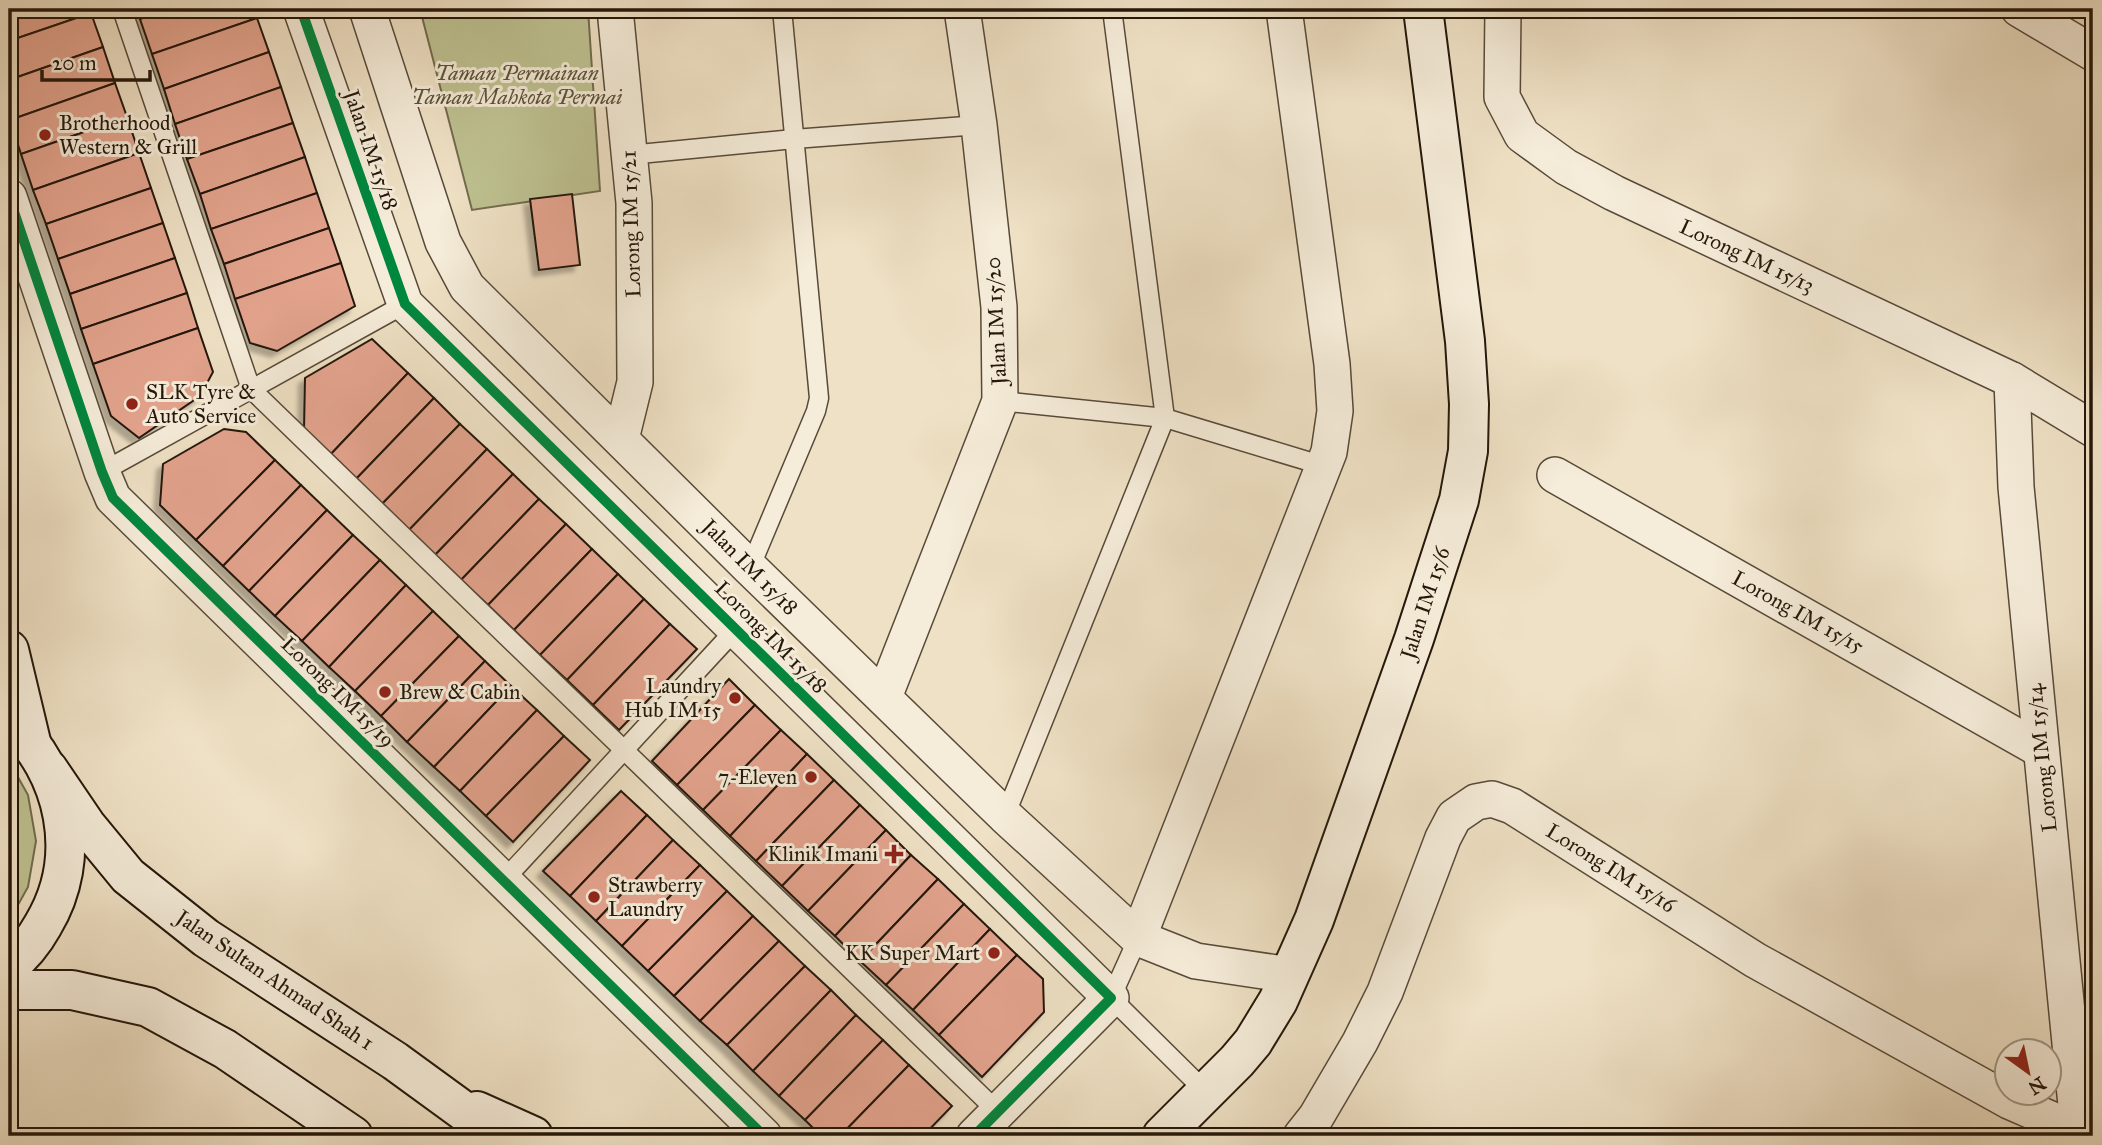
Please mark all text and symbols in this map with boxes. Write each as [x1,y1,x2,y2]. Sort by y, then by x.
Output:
scale bar [42,38,150,82]
text: 20 m [52,50,97,76]
park label: Taman Permainan Taman Mahkota Permai [412,60,622,110]
street label: Jalan IM 15/18 [338,85,404,213]
place label: Brotherhood Western & Grill [59,110,197,160]
marker: Brotherhood Western & Grill [37,127,53,143]
street label: Lorong IM 15/21 [615,150,647,298]
street label: Lorong IM 15/13 [1676,213,1818,299]
street label: Jalan IM 15/20 [980,256,1012,388]
place label: SLK Tyre & Auto Service [145,379,256,429]
marker: SLK Tyre & Auto Service [124,396,140,412]
street label: Jalan IM 15/18 [695,512,803,620]
street label: Jalan IM 15/6 [1394,542,1456,664]
street label: Lorong IM 15/15 [1728,565,1869,659]
street label: Lorong IM 15/18 [709,575,833,699]
street label: Lorong IM 15/19 [276,631,400,753]
place label: Laundry Hub IM 15 [624,673,722,723]
place label: Brew & Cabin [399,679,520,705]
street label: Lorong IM 15/14 [2021,681,2063,833]
marker: Brew & Cabin [377,684,393,700]
marker: Laundry Hub IM 15 [727,690,743,706]
place label: 7-Eleven [718,764,797,790]
marker: 7-Eleven [803,769,819,785]
street label: Lorong IM 15/16 [1541,818,1682,919]
place label: Klinik Imani [768,841,878,867]
marker: Klinik Imani [884,844,904,864]
place label: Strawberry Laundry [608,872,704,922]
marker: Strawberry Laundry [586,889,602,905]
street label: Jalan Sultan Ahmad Shah 1 [170,903,379,1056]
place label: KK Super Mart [845,940,981,966]
marker: KK Super Mart [986,945,1002,961]
north arrow [1994,1036,2064,1106]
text: N [2024,1072,2050,1100]

